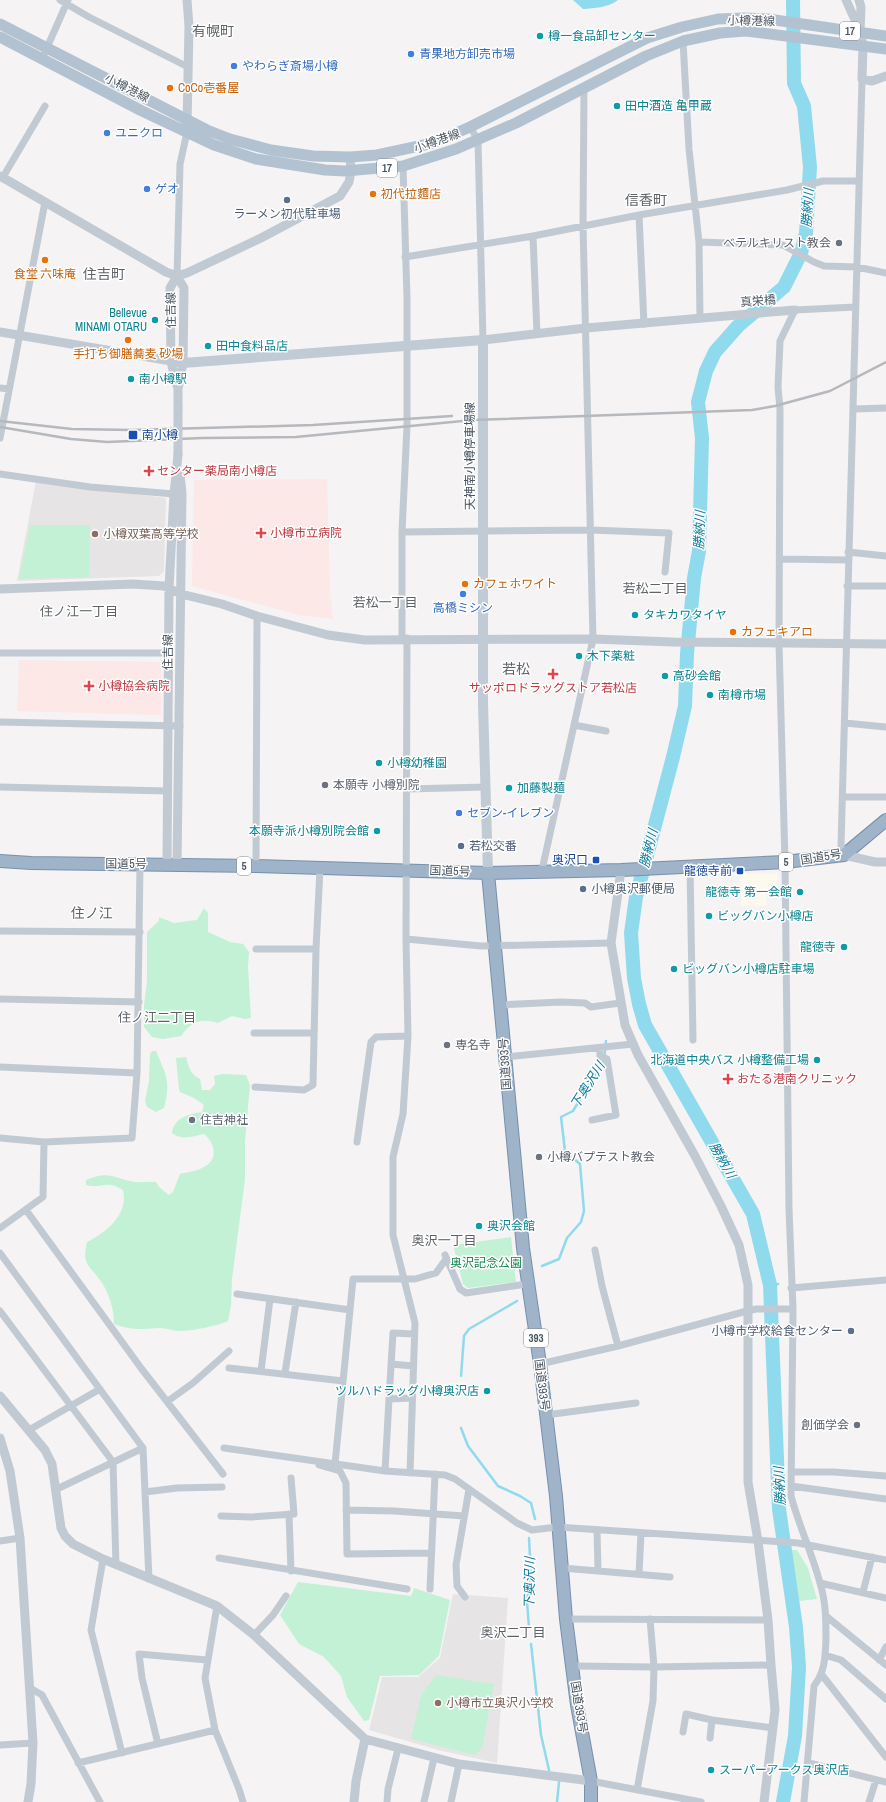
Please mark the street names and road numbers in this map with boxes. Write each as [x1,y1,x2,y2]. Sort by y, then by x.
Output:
street label: 小樽港線 [727,13,775,29]
road number: 17 [840,22,860,40]
street label: 小樽港線 [102,70,152,106]
street label: 小樽港線 [412,125,462,157]
road number: 17 [377,159,397,177]
street label: 真栄橋 [739,291,777,311]
street label: 住吉線 [163,292,179,328]
street label: 天神南小樽停車場線 [462,402,478,510]
street label: 住吉線 [160,634,176,670]
street label: 国道5号 [799,846,843,868]
road number: 5 [779,853,793,871]
street label: 国道5号 [105,856,147,872]
road number: 5 [237,857,251,875]
street label: 国道5号 [429,862,471,880]
street label: 国道393号 [495,1037,515,1091]
road number: 393 [524,1329,548,1347]
street label: 国道393号 [531,1358,553,1412]
street label: 国道393号 [567,1680,591,1734]

